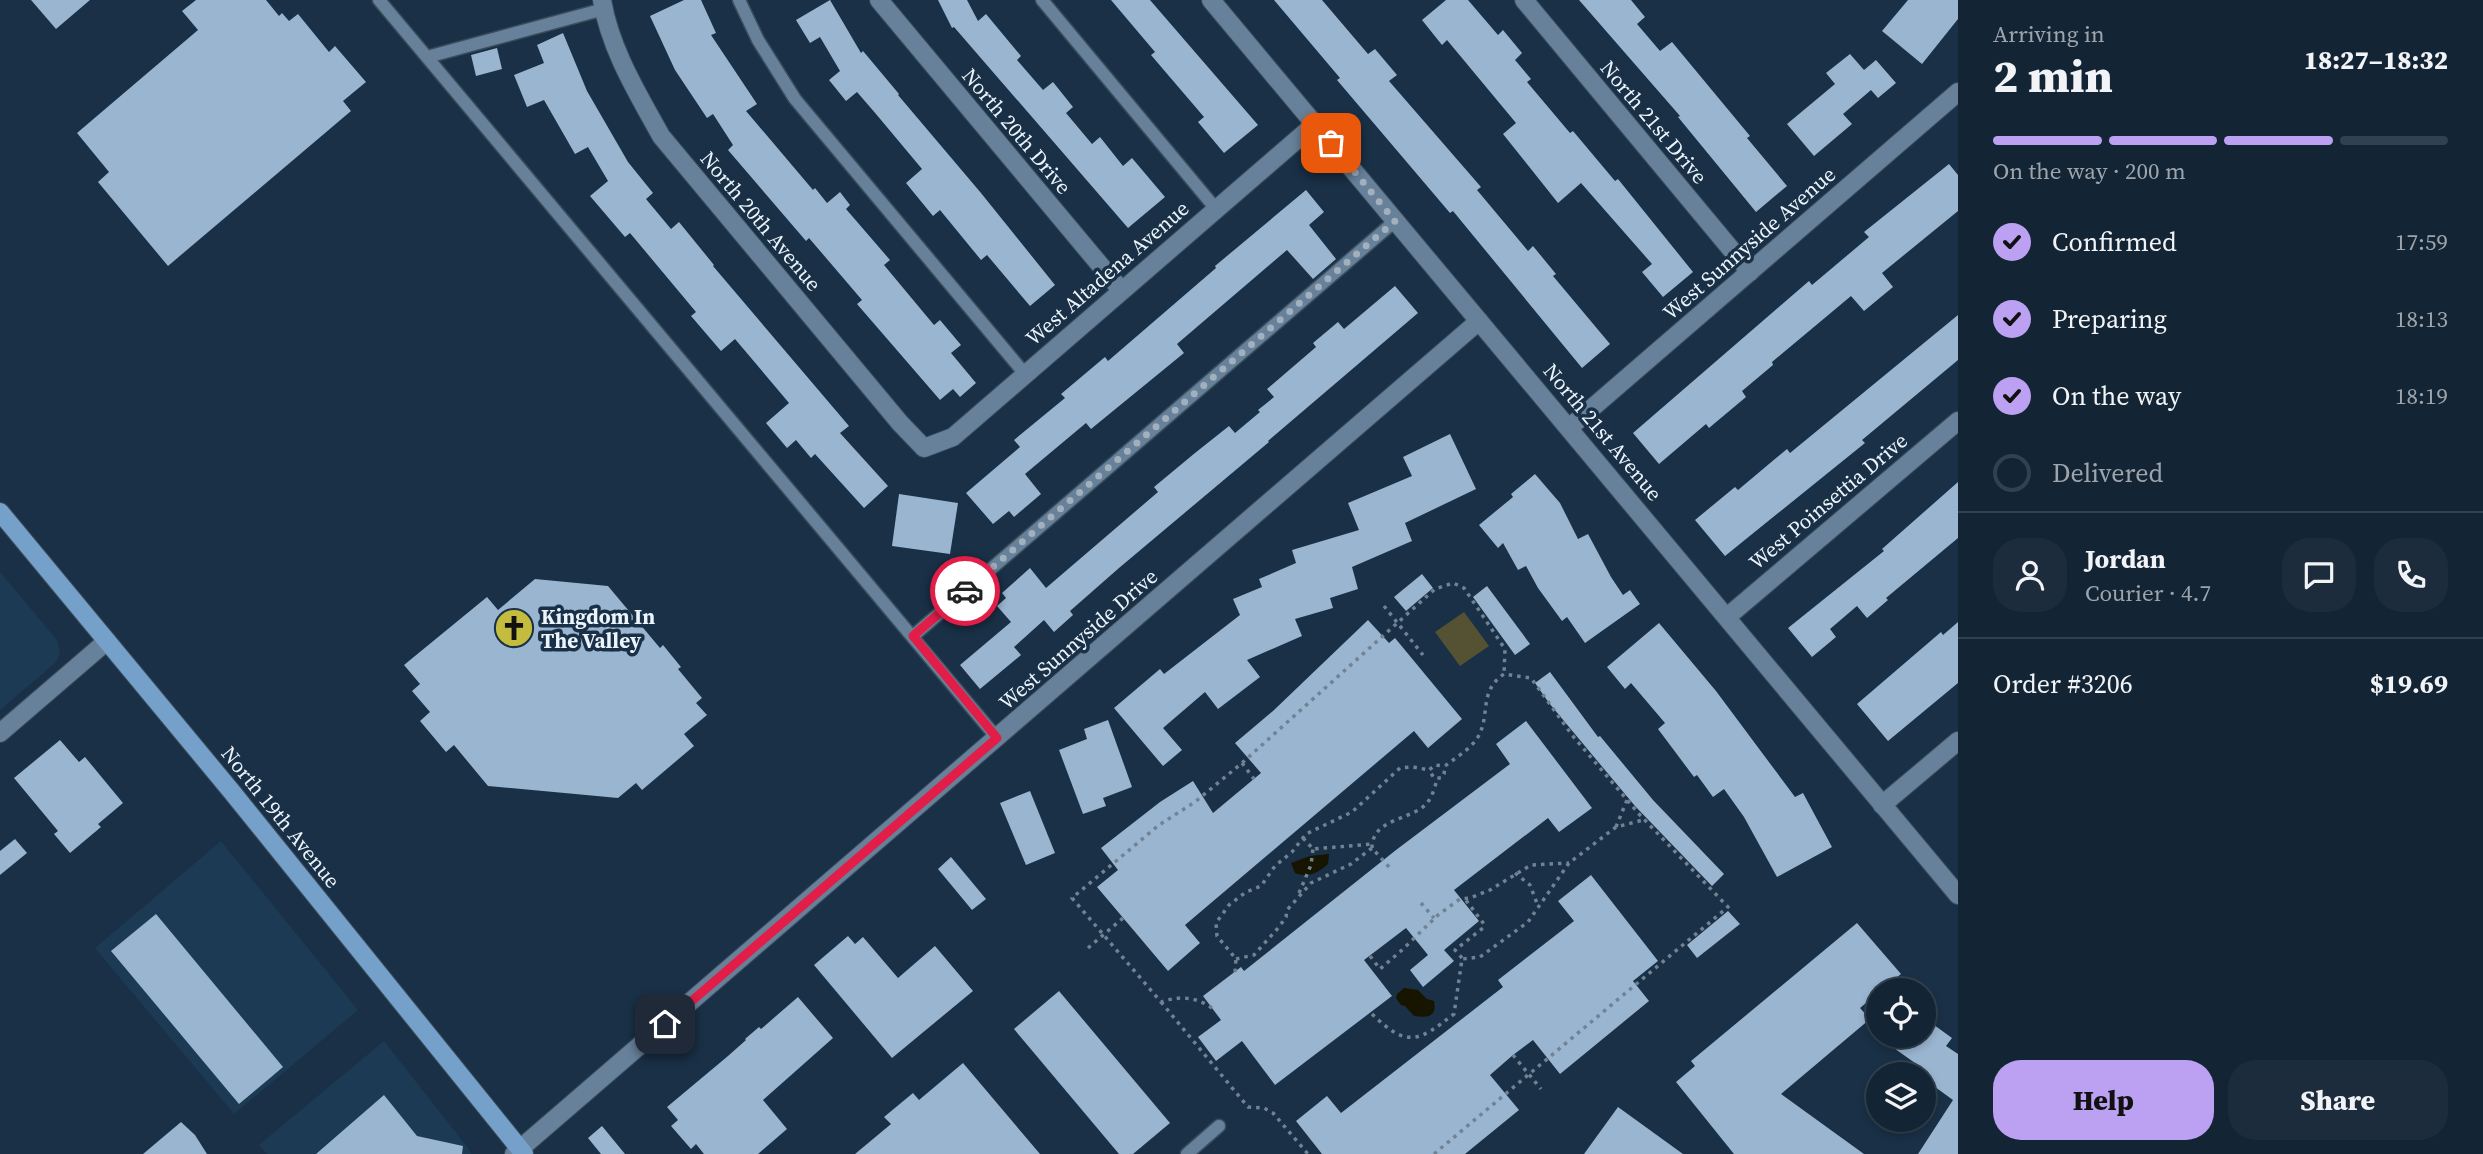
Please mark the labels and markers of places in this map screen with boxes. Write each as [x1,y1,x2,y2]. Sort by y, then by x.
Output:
pin [1301,113,1361,173]
place label: Kingdom In The Valley [541,602,655,655]
church icon: Kingdom In The Valley [493,607,535,649]
pin [635,994,695,1054]

